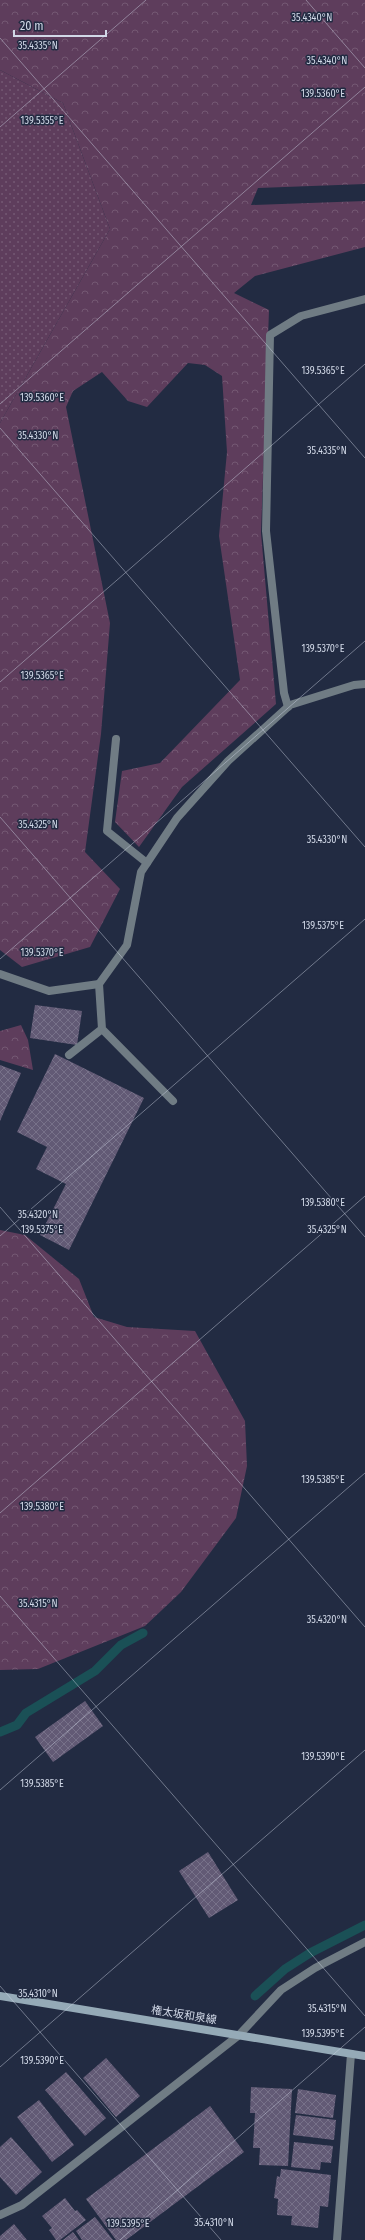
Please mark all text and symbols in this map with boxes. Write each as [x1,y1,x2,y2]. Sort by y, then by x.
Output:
scale bar [14,12,106,38]
text: 35.4340°N [292,12,332,24]
text: 20 m [20,19,44,33]
text: 35.4335°N [18,40,58,52]
text: 35.4340°N [307,55,347,67]
text: 139.5360°E [301,88,345,100]
text: 139.5355°E [21,115,64,127]
text: 139.5365°E [301,365,345,377]
text: 139.5360°E [20,392,64,404]
text: 35.4330°N [18,430,58,442]
text: 35.4335°N [307,445,347,457]
text: 139.5370°E [302,643,345,655]
text: 139.5365°E [20,670,64,682]
text: 35.4325°N [18,819,58,831]
text: 35.4330°N [307,834,347,846]
text: 139.5375°E [302,920,344,932]
text: 139.5370°E [21,947,64,959]
text: 139.5380°E [301,1197,345,1209]
text: 35.4320°N [18,1209,58,1221]
text: 139.5375°E [21,1224,63,1236]
text: 35.4325°N [307,1224,347,1236]
text: 139.5385°E [301,1474,345,1486]
text: 139.5380°E [20,1501,64,1513]
text: 35.4315°N [19,1598,58,1610]
text: 35.4320°N [307,1614,347,1626]
text: 139.5390°E [301,1751,345,1763]
text: 139.5385°E [20,1778,64,1790]
text: 35.4310°N [18,1988,58,2000]
street label: 権太坂和泉線 [150,2003,218,2027]
text: 35.4315°N [308,2003,347,2015]
text: 139.5395°E [301,2028,345,2040]
text: 139.5390°E [20,2055,64,2067]
text: 35.4310°N [194,2217,234,2229]
text: 139.5395°E [106,2218,150,2230]

